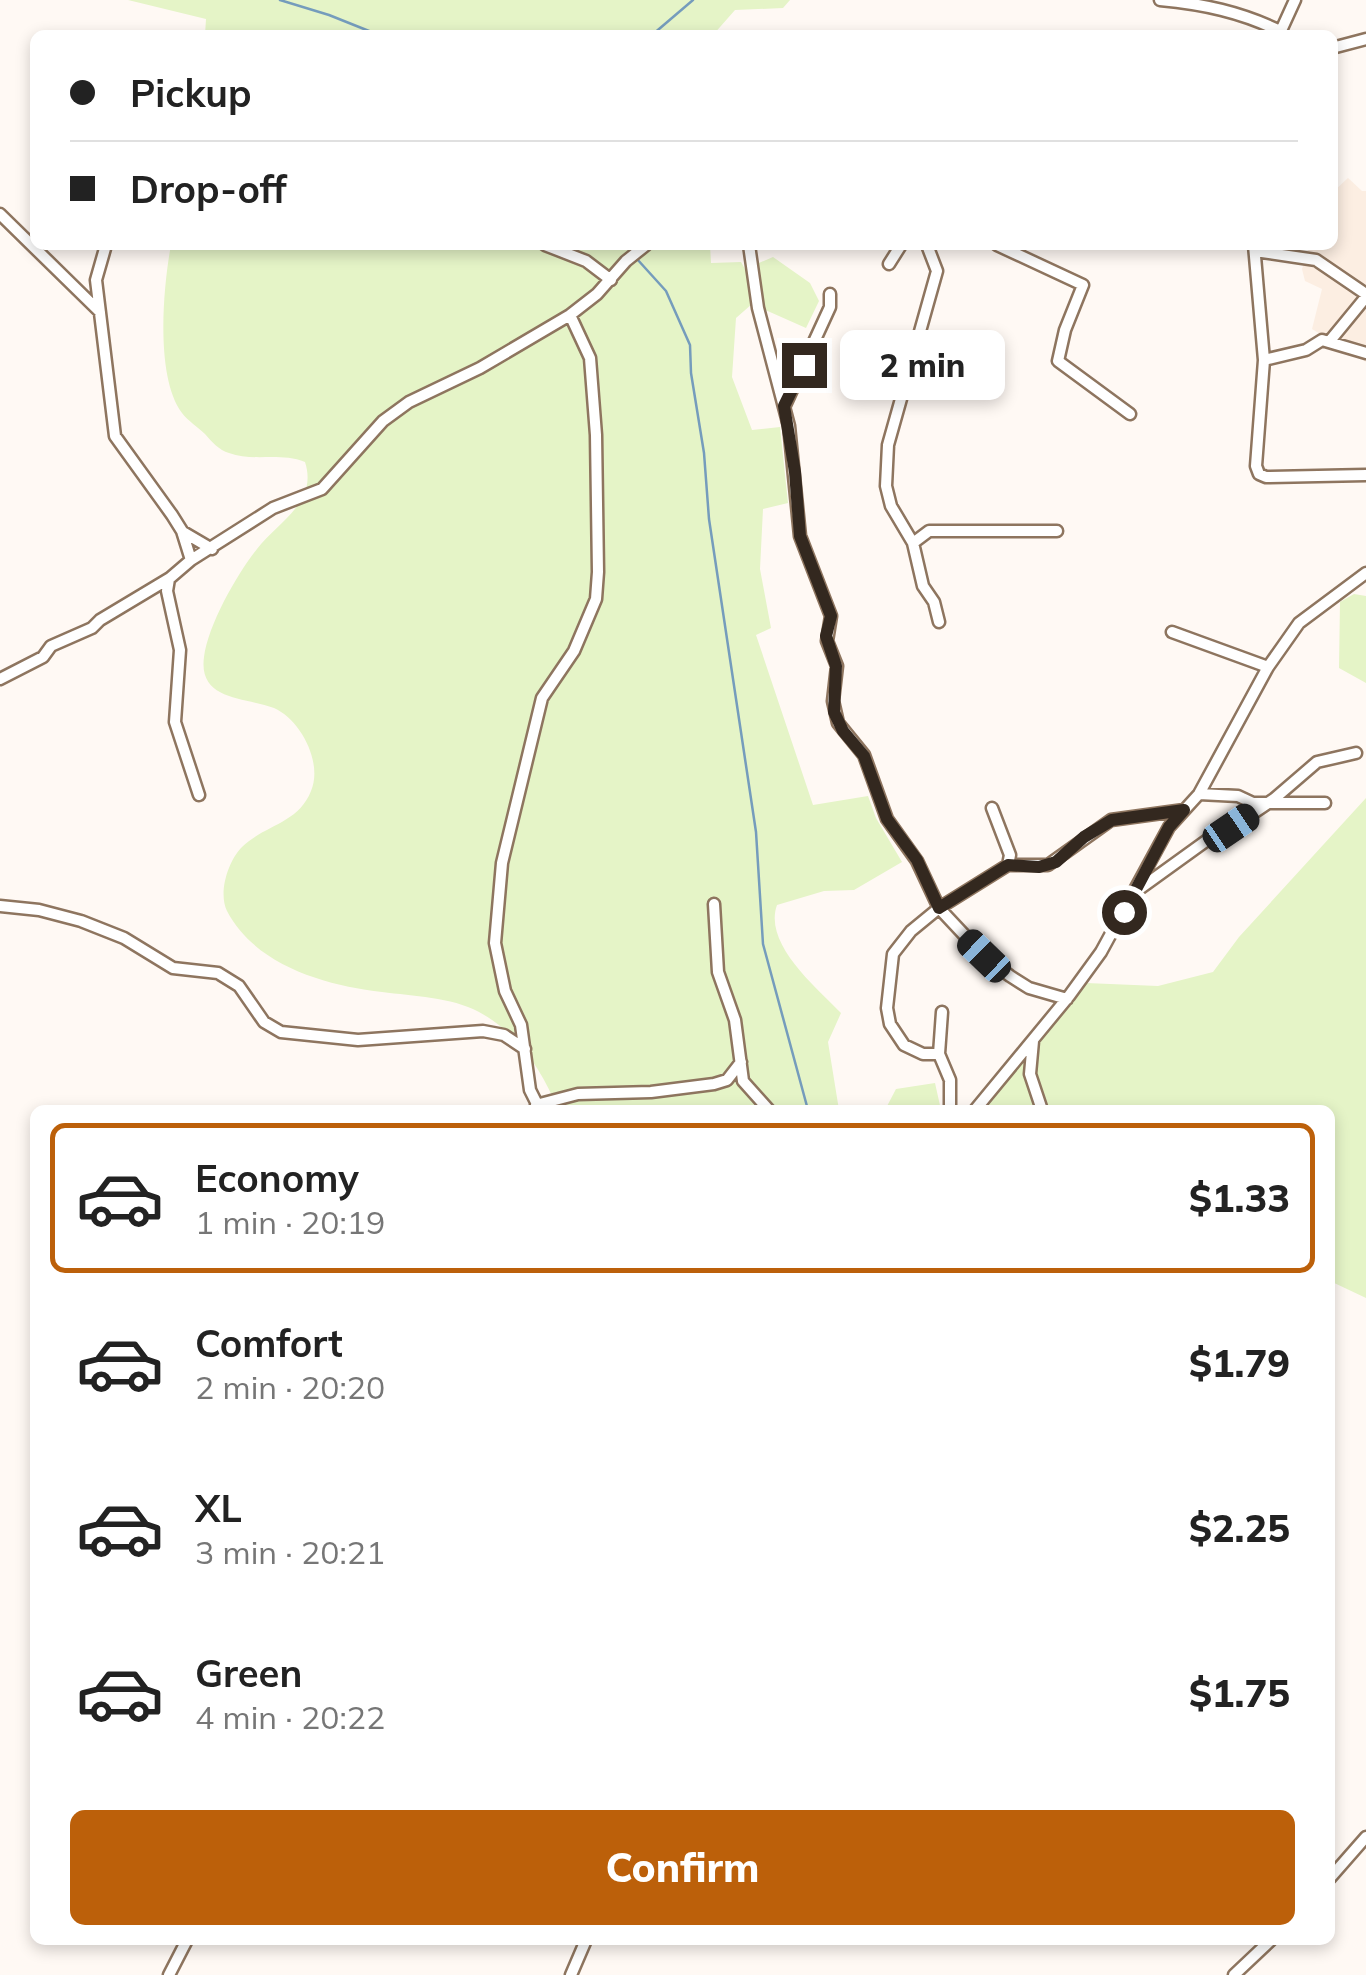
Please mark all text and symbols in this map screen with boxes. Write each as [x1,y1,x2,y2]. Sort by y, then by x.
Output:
text: Pickup [130,69,252,117]
text: Drop-off [130,165,287,213]
callout: 2 min [839,330,1004,400]
route end [782,343,827,388]
text: 2 min [880,345,965,385]
car [1198,799,1264,857]
route start [1102,890,1147,935]
car [952,924,1016,988]
icon: car [75,1153,165,1243]
text: Economy [195,1154,359,1202]
text: $1.33 [1189,1174,1290,1222]
text: 1 min · 20:19 [195,1202,385,1242]
icon: car [75,1318,165,1408]
text: Comfort [195,1319,343,1367]
text: $1.79 [1189,1339,1290,1387]
text: 2 min · 20:20 [195,1367,385,1407]
icon: car [75,1483,165,1573]
text: XL [195,1484,242,1532]
text: $2.25 [1189,1504,1290,1552]
text: 3 min · 20:21 [195,1532,385,1572]
icon: car [75,1648,165,1738]
text: Green [195,1649,302,1697]
text: $1.75 [1189,1669,1290,1717]
text: 4 min · 20:22 [195,1697,385,1737]
button: Confirm [70,1810,1295,1925]

